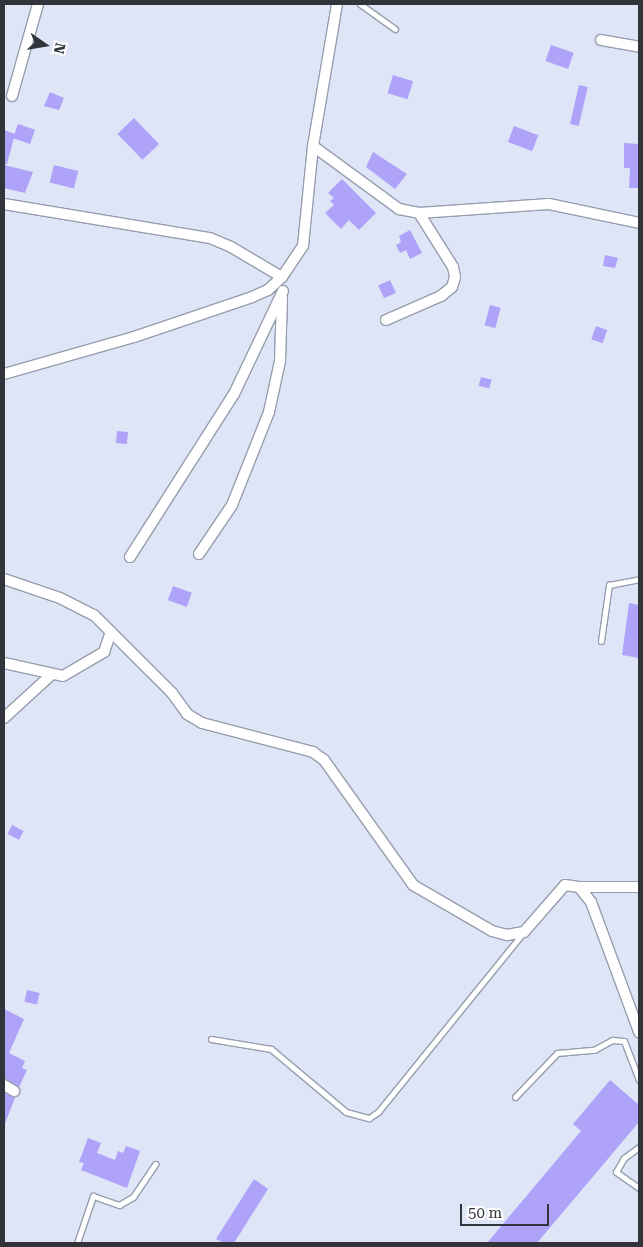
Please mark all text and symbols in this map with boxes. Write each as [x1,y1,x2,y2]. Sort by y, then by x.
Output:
north arrow [20,20,70,70]
text: N [51,41,69,55]
scale bar [463,1194,552,1226]
text: 50 m [468,1204,502,1222]

